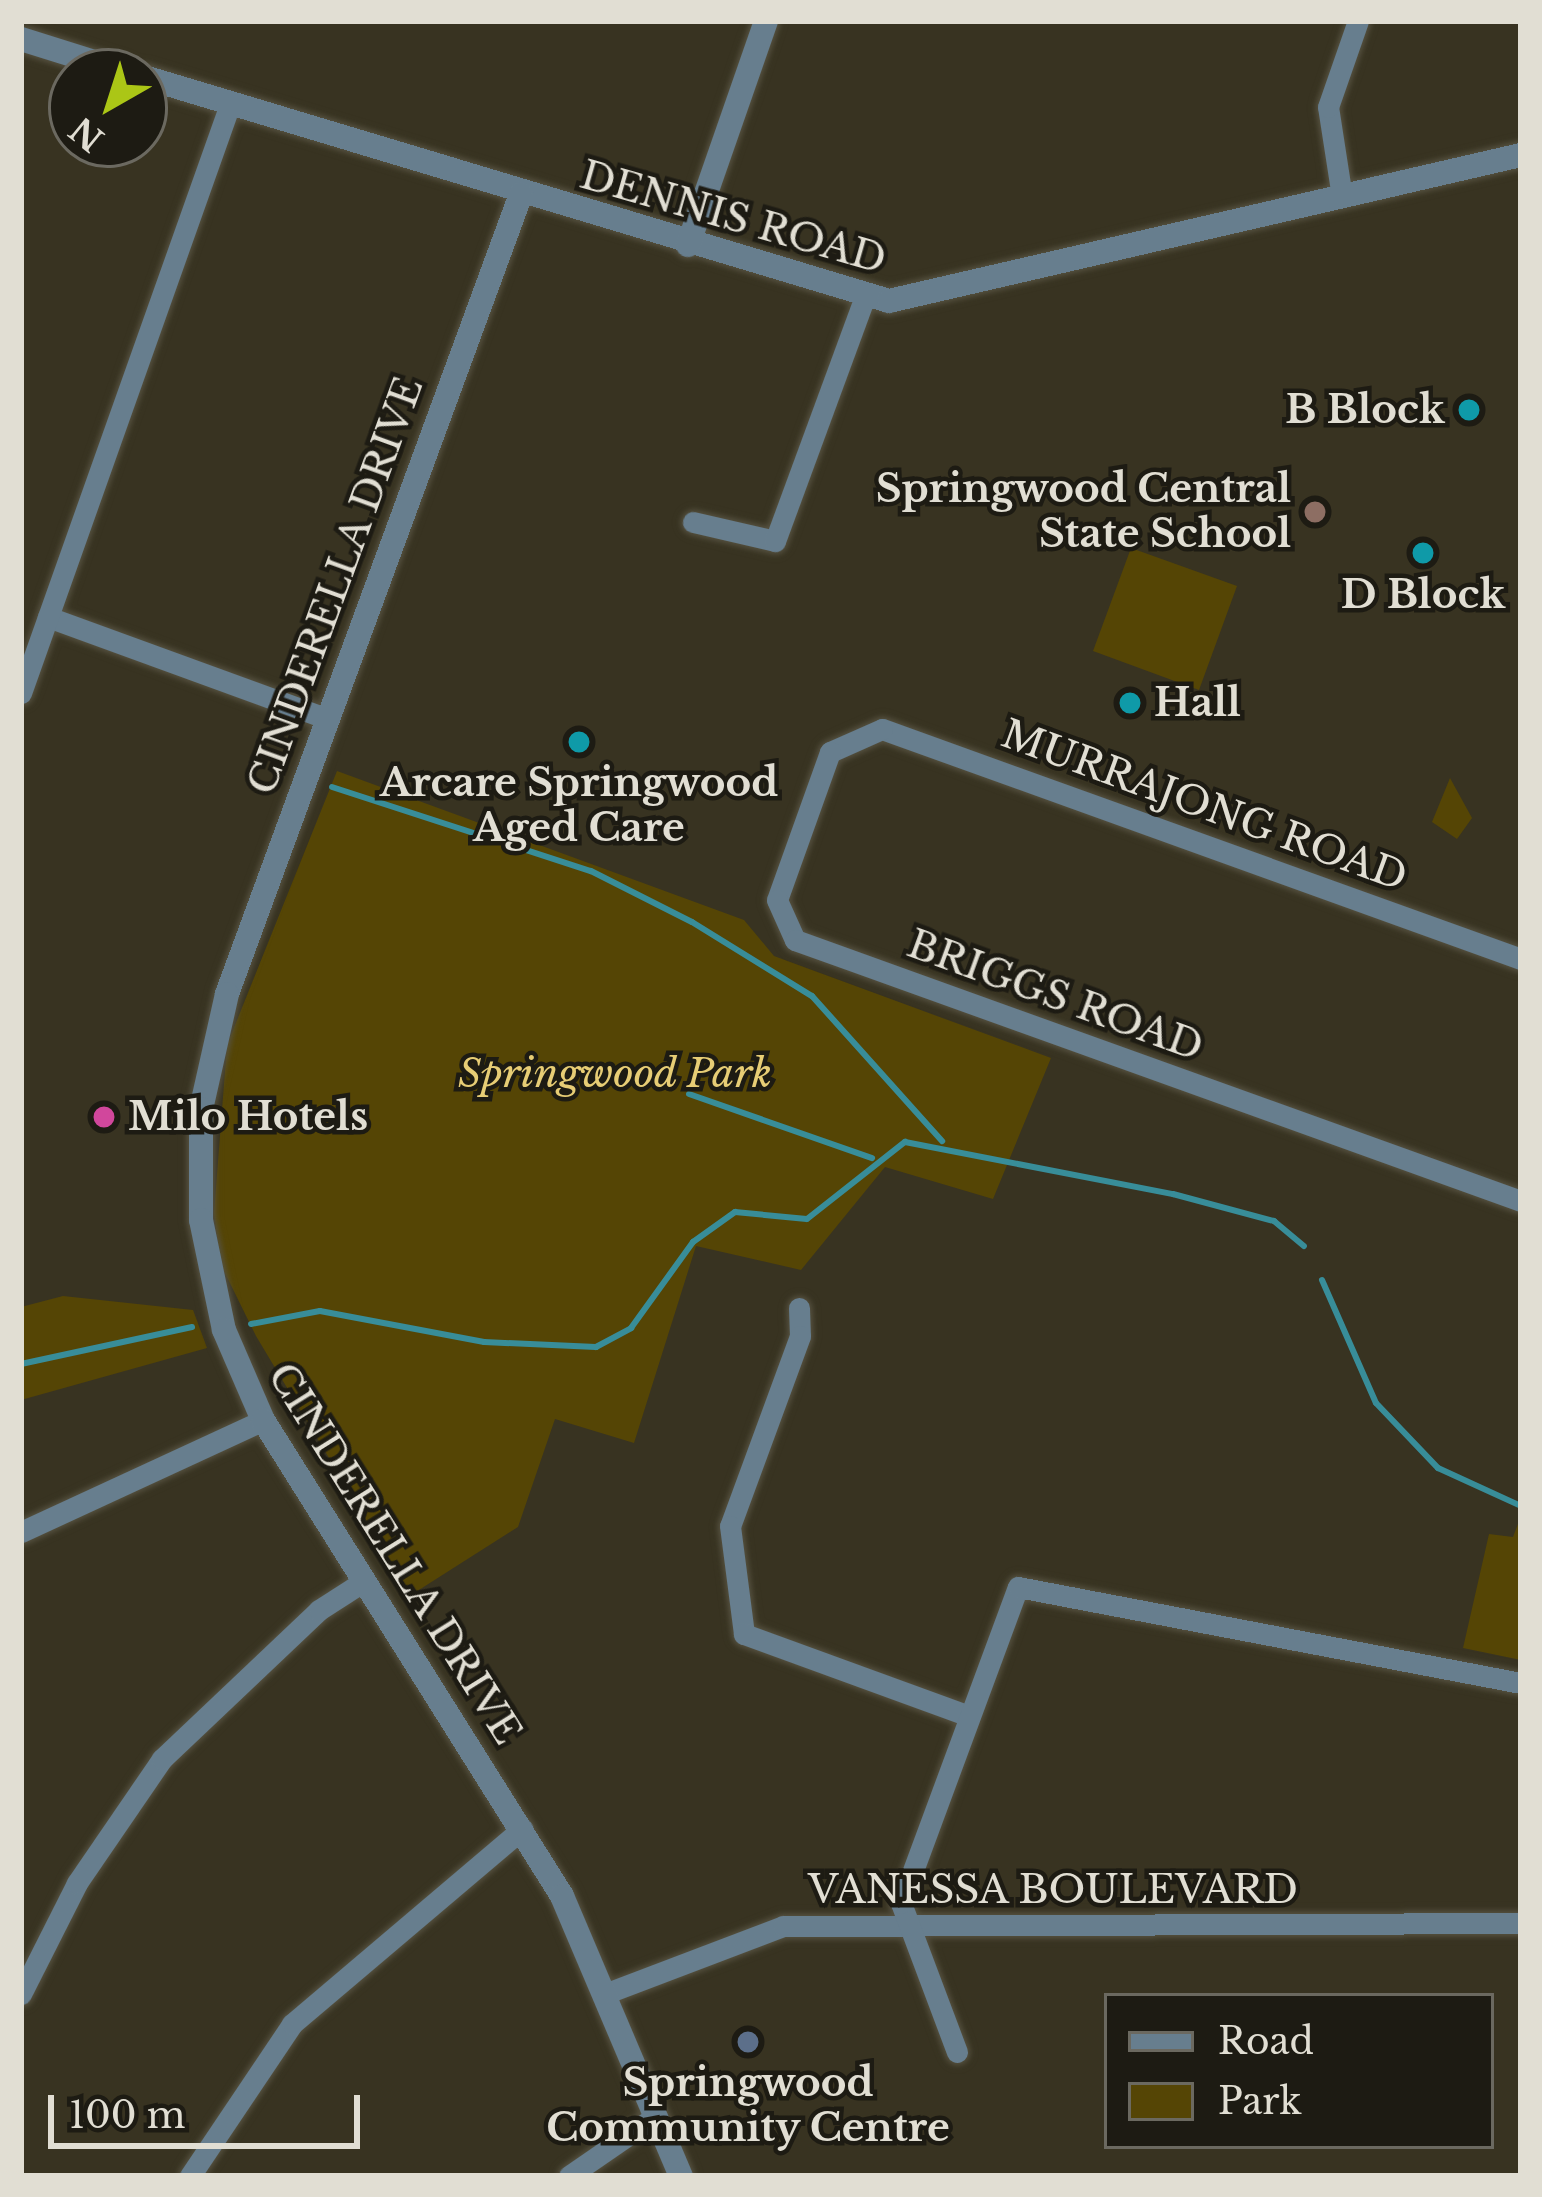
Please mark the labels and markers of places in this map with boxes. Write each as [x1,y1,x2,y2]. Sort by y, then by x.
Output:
place label: B Block [1285,387,1445,433]
marker: B Block [1456,397,1482,423]
place label: Springwood Central State School [876,467,1291,558]
marker: Springwood Central State School [1302,499,1328,525]
marker: D Block [1410,540,1436,566]
place label: D Block [1341,572,1505,618]
place label: Hall [1154,680,1241,726]
marker: Hall [1117,690,1143,716]
marker: Arcare Springwood Aged Care [566,729,592,755]
place label: Arcare Springwood Aged Care [380,761,778,852]
place label: Milo Hotels [128,1094,368,1140]
marker: Milo Hotels [91,1104,117,1130]
marker: Springwood Community Centre [735,2029,761,2055]
place label: Springwood Community Centre [546,2061,950,2152]

